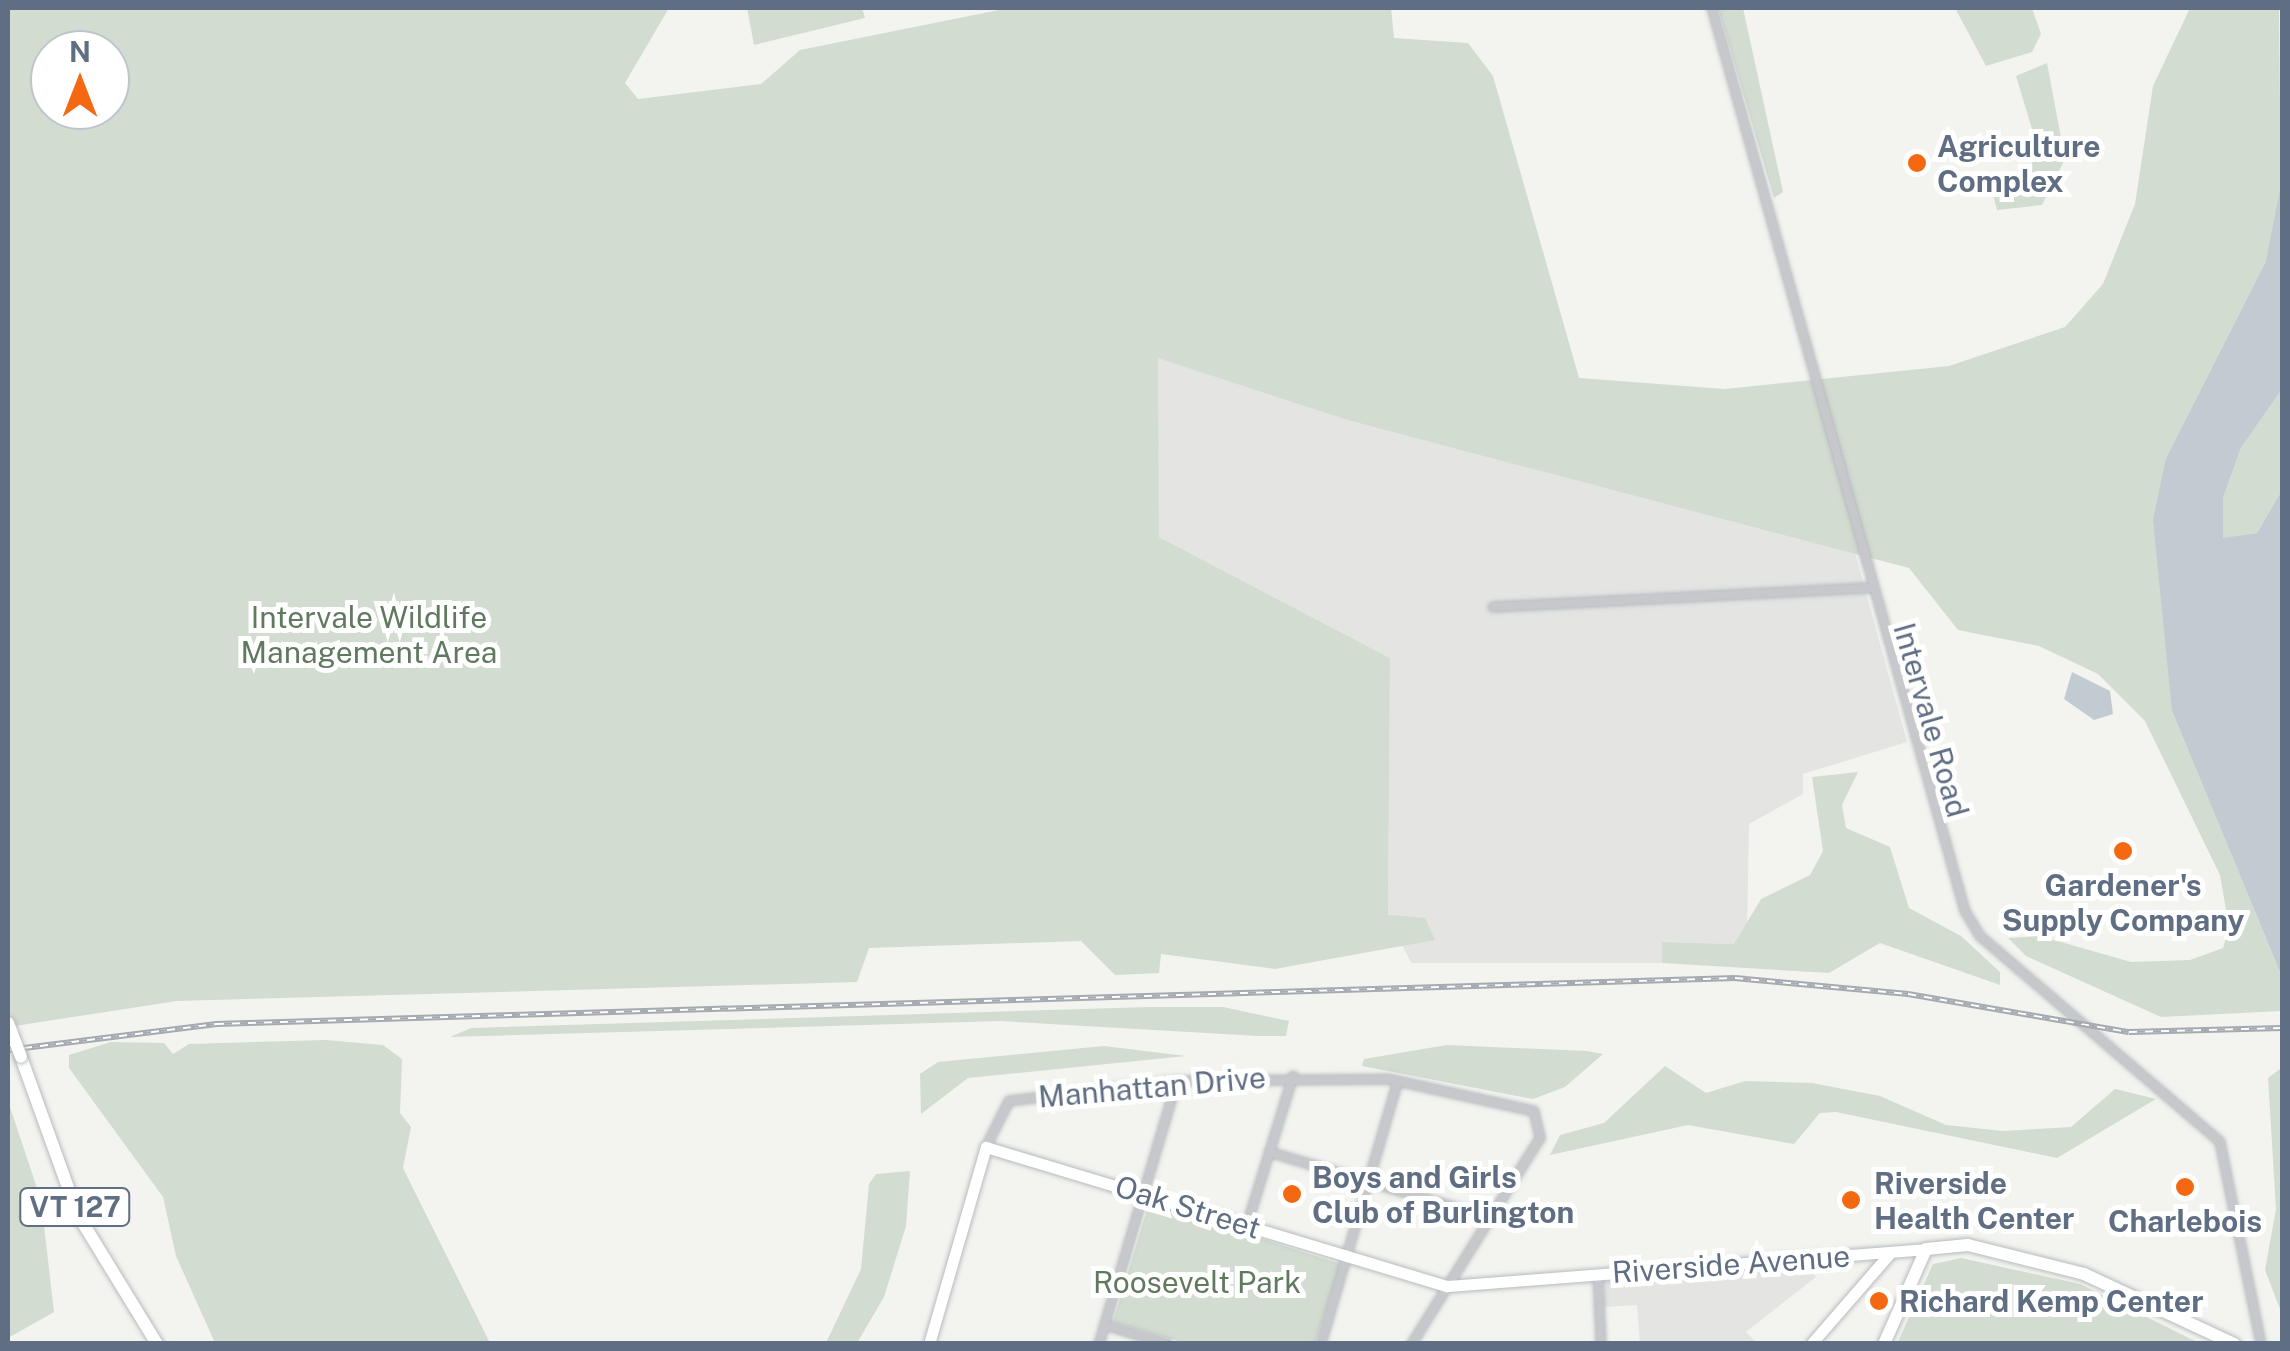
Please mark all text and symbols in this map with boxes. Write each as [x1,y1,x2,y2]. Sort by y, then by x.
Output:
north arrow [30,30,130,130]
text: N [69,35,91,68]
place label: Agriculture Complex [1937,128,2101,198]
marker: Agriculture Complex [1906,152,1928,174]
park label: Intervale Wildlife Management Area [241,599,497,670]
street label: Intervale Road [1886,619,1976,821]
marker: Gardener's Supply Company [2112,840,2134,862]
place label: Gardener's Supply Company [2002,867,2244,938]
street label: Manhattan Drive [1037,1059,1267,1115]
place label: Boys and Girls Club of Burlington [1312,1159,1574,1230]
place label: Riverside Health Center [1874,1165,2074,1236]
street label: Oak Street [1111,1168,1265,1246]
marker: Charlebois [2174,1176,2196,1198]
marker: Boys and Girls Club of Burlington [1281,1183,1303,1205]
road number: VT 127 [18,1184,132,1230]
marker: Riverside Health Center [1838,1187,1864,1213]
place label: Charlebois [2108,1203,2262,1239]
street label: Riverside Avenue [1611,1238,1851,1290]
park label: Roosevelt Park [1093,1264,1301,1300]
place label: Richard Kemp Center [1899,1283,2204,1319]
marker: Richard Kemp Center [1868,1290,1890,1312]

